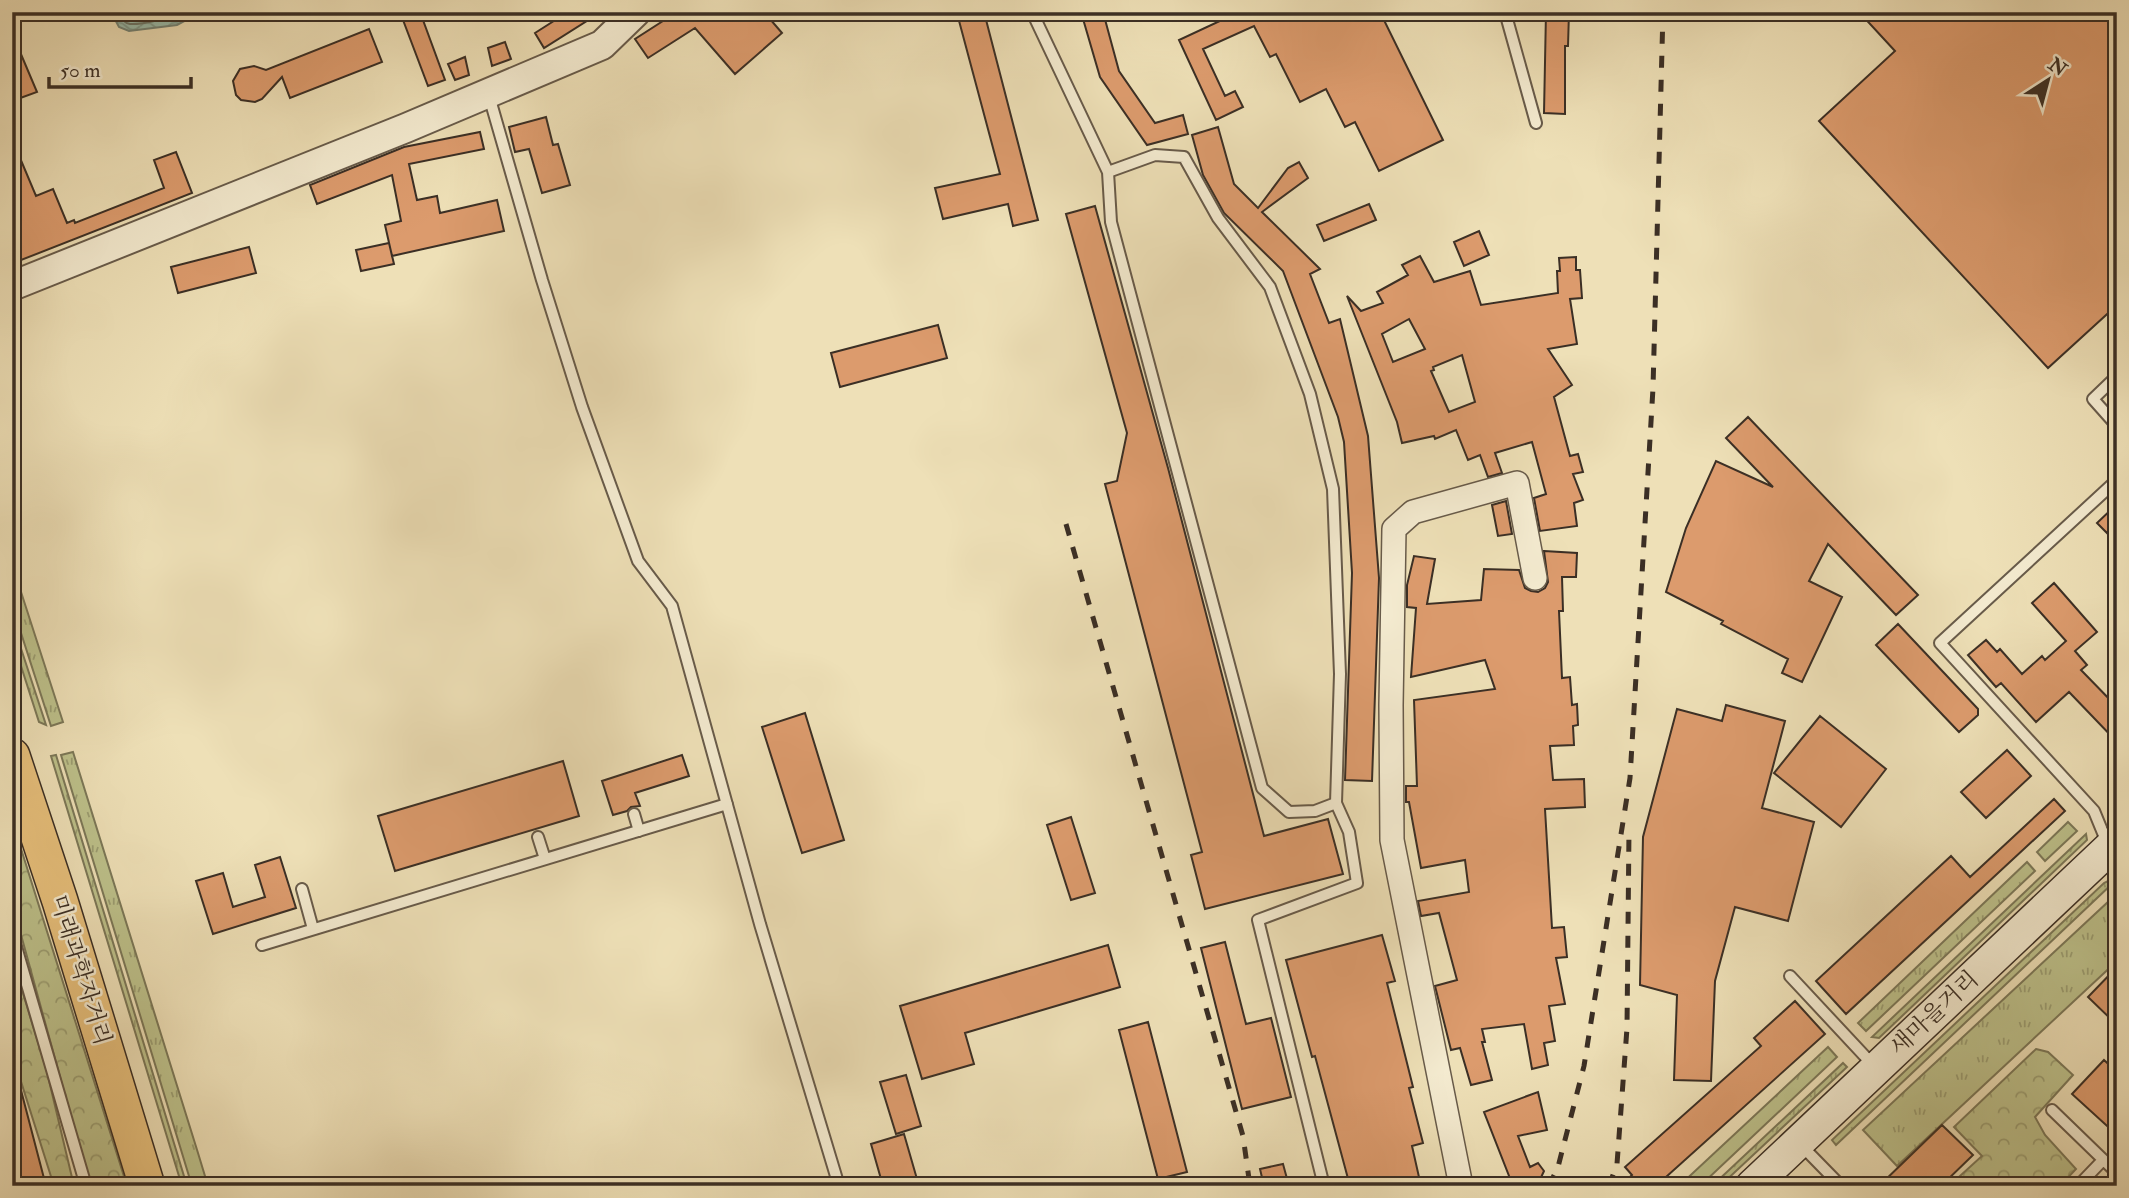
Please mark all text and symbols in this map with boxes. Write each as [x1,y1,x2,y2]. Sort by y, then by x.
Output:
scale bar [49,46,191,90]
north arrow [2014,46,2084,116]
text: N [2043,52,2072,82]
text: 50 m [60,57,101,84]
street label: 미래과학자거리 [44,891,118,1049]
street label: 새마을거리 [1883,965,1985,1061]

